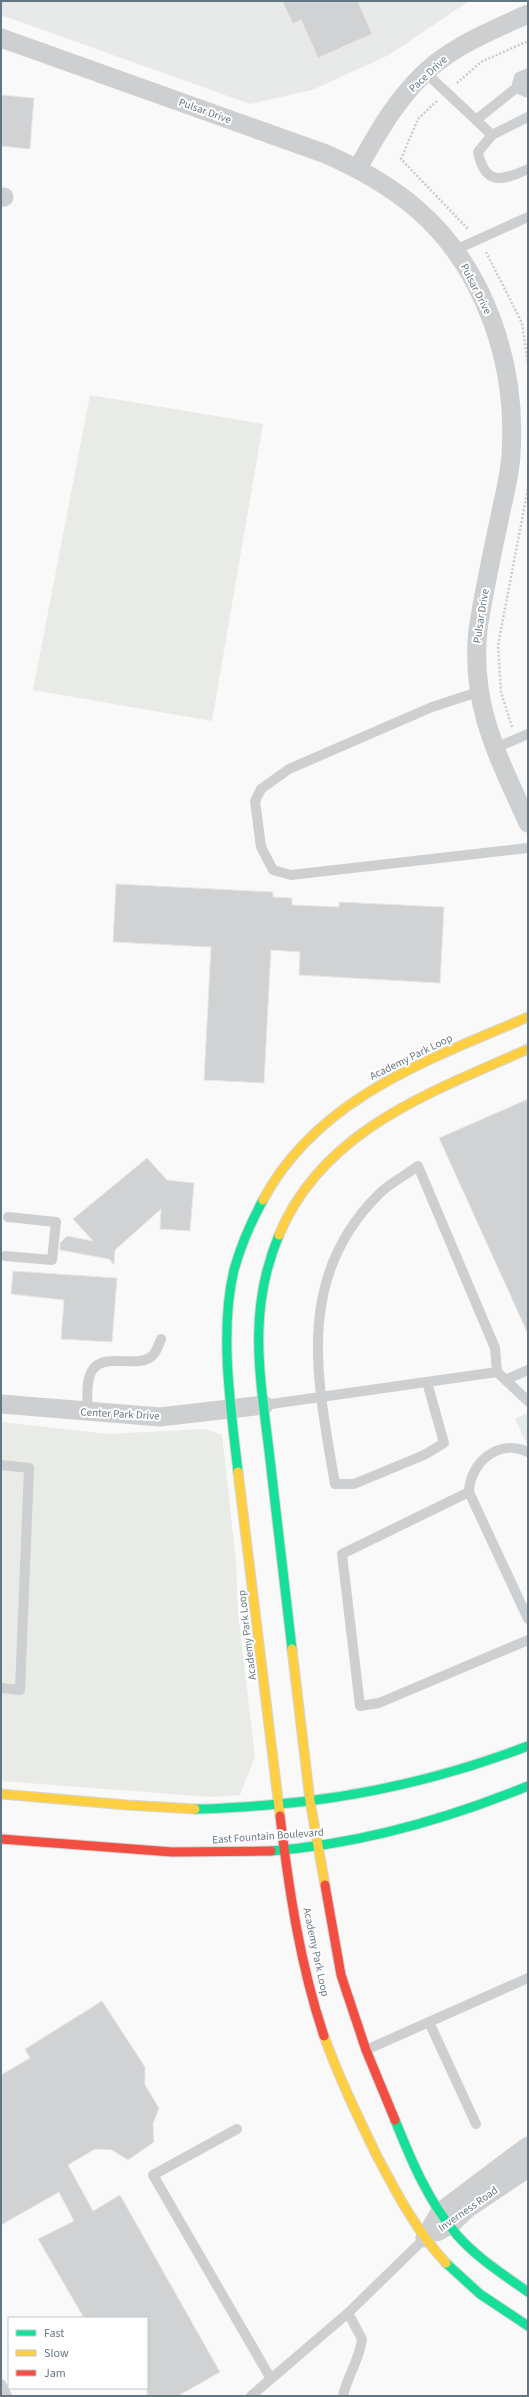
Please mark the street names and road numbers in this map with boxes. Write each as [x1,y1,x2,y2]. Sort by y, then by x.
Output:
street label: Pace Drive [405,52,451,96]
street label: Pulsar Drive [177,95,234,128]
street label: Pulsar Drive [457,261,495,317]
street label: Pulsar Drive [469,587,493,644]
street label: Academy Park Loop [367,1030,455,1084]
street label: Center Park Drive [80,1404,161,1424]
street label: Academy Park Loop [234,1589,260,1681]
street label: East Fountain Boulevard [212,1825,324,1847]
street label: Academy Park Loop [299,1906,333,1998]
street label: Inverness Road [435,2183,501,2235]

